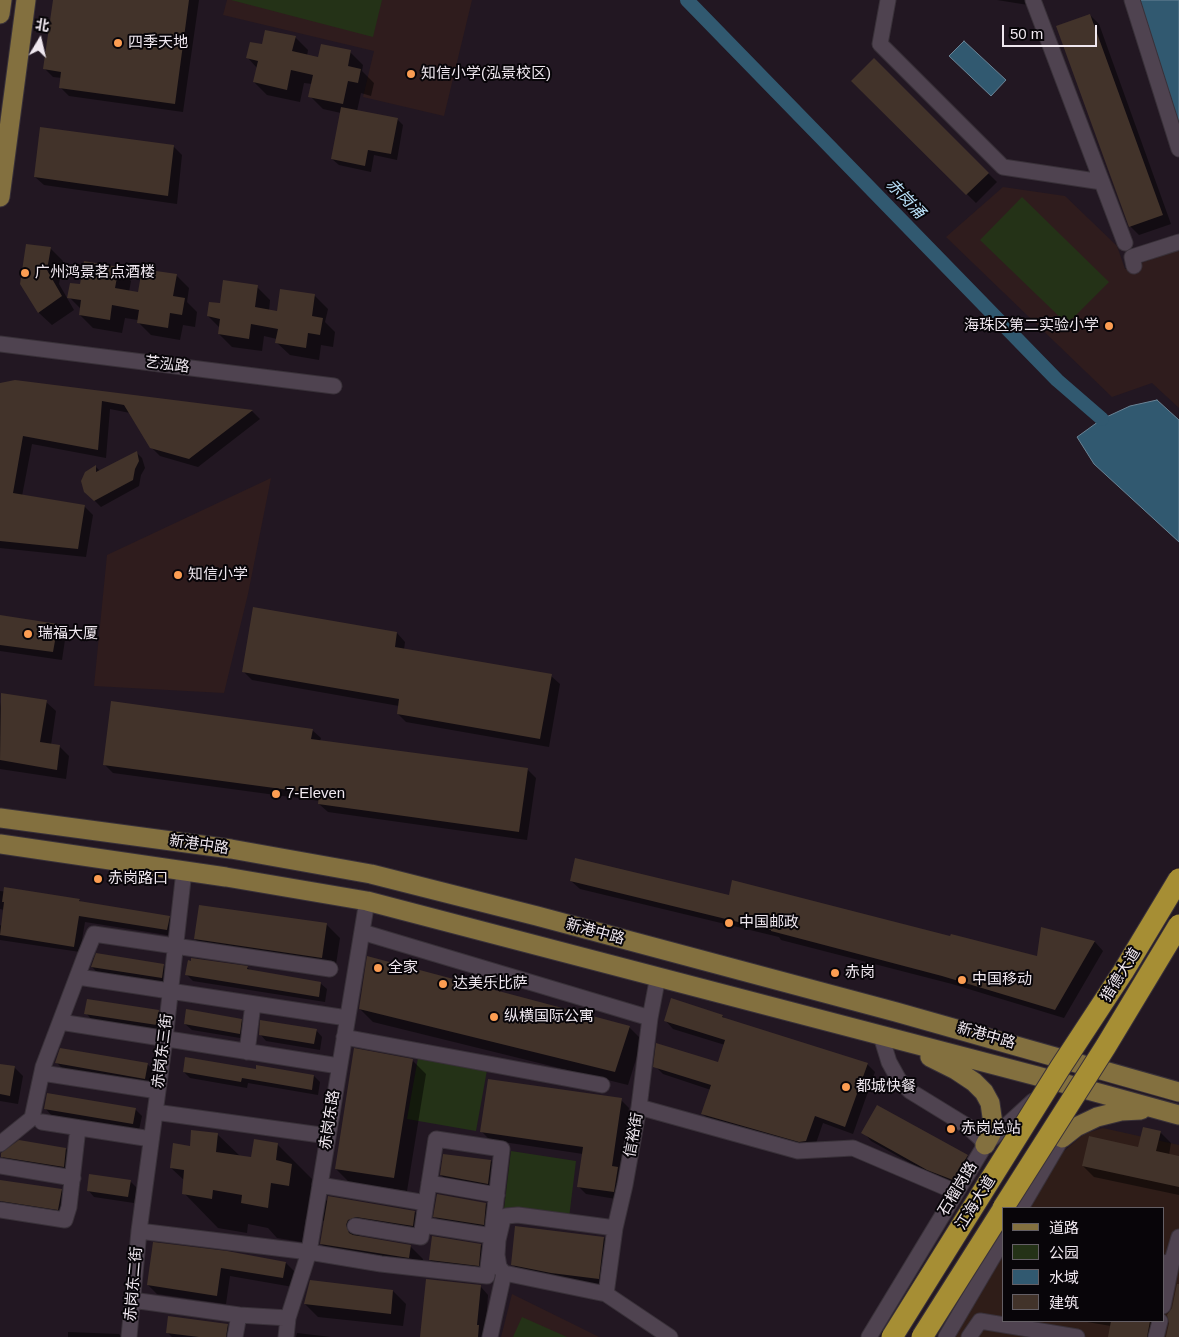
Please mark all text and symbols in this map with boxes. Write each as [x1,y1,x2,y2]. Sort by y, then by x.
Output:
north arrow [15,15,65,65]
scale bar [1004,15,1099,47]
text: 北 [34,16,51,34]
text: 50 m [1010,25,1043,42]
place label: 四季天地 [128,34,188,52]
marker: 四季天地 [112,37,124,49]
place label: 知信小学(泓景校区) [421,65,551,83]
marker: 知信小学(泓景校区) [405,68,417,80]
water label: 赤岗涌 [881,175,929,223]
place label: 广州鸿景茗点酒楼 [35,264,155,282]
marker: 广州鸿景茗点酒楼 [19,267,31,279]
place label: 海珠区第二实验小学 [964,317,1099,335]
marker: 海珠区第二实验小学 [1103,320,1115,332]
street label: 艺泓路 [144,353,190,377]
place label: 知信小学 [188,566,248,584]
marker: 知信小学 [172,569,184,581]
place label: 瑞福大厦 [38,625,98,643]
marker: 瑞福大厦 [22,628,34,640]
place label: 7-Eleven [286,785,345,803]
marker: 7-Eleven [270,788,282,800]
street label: 新港中路 [168,832,230,858]
place label: 赤岗路口 [108,870,168,888]
marker: 赤岗路口 [92,873,104,885]
place label: 中国邮政 [739,914,799,932]
street label: 新港中路 [564,916,626,948]
marker: 中国邮政 [723,917,735,929]
street label: 猎德大道 [1097,945,1145,1005]
place label: 全家 [388,959,418,977]
marker: 全家 [372,962,384,974]
place label: 赤岗 [845,964,875,982]
marker: 赤岗 [829,967,841,979]
place label: 中国移动 [972,971,1032,989]
marker: 中国移动 [956,974,968,986]
place label: 达美乐比萨 [453,975,528,993]
marker: 达美乐比萨 [437,978,449,990]
place label: 纵横国际公寓 [504,1008,594,1026]
marker: 纵横国际公寓 [488,1011,500,1023]
street label: 赤岗东三街 [149,1013,177,1089]
street label: 新港中路 [955,1019,1017,1053]
place label: 都城快餐 [856,1078,916,1096]
marker: 都城快餐 [840,1081,852,1093]
street label: 赤岗东路 [316,1089,344,1151]
street label: 信裕街 [621,1111,647,1159]
place label: 赤岗总站 [961,1120,1021,1138]
marker: 赤岗总站 [945,1123,957,1135]
street label: 石榴岗路 [935,1159,981,1219]
street label: 江海大道 [952,1173,1000,1233]
legend [1002,1207,1164,1322]
text: 道路 [1049,1219,1079,1236]
text: 公园 [1049,1244,1079,1261]
street label: 赤岗东二街 [122,1246,146,1322]
text: 水域 [1049,1269,1079,1286]
text: 建筑 [1049,1294,1079,1311]

